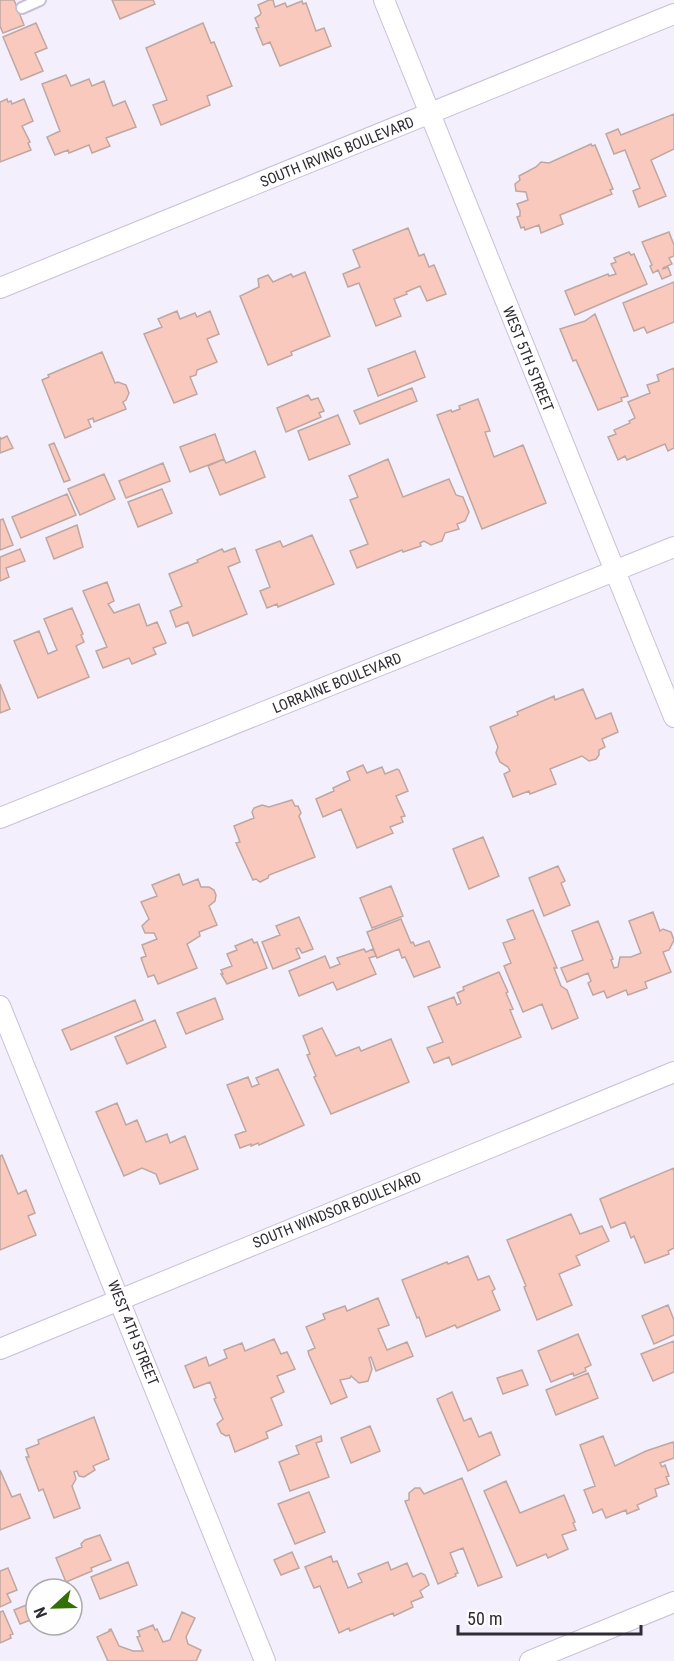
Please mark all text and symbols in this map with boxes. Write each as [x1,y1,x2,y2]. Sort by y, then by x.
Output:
street label: SOUTH IRVING BOULEVARD [257,113,417,191]
street label: WEST 5TH STREET [499,304,557,414]
street label: LORRAINE BOULEVARD [270,649,404,717]
street label: SOUTH WINDSOR BOULEVARD [250,1168,424,1252]
street label: WEST 4TH STREET [104,1278,162,1388]
north arrow [24,1577,84,1637]
scale bar [458,1598,641,1636]
text: N [30,1604,51,1621]
text: 50 m [467,1608,502,1629]

